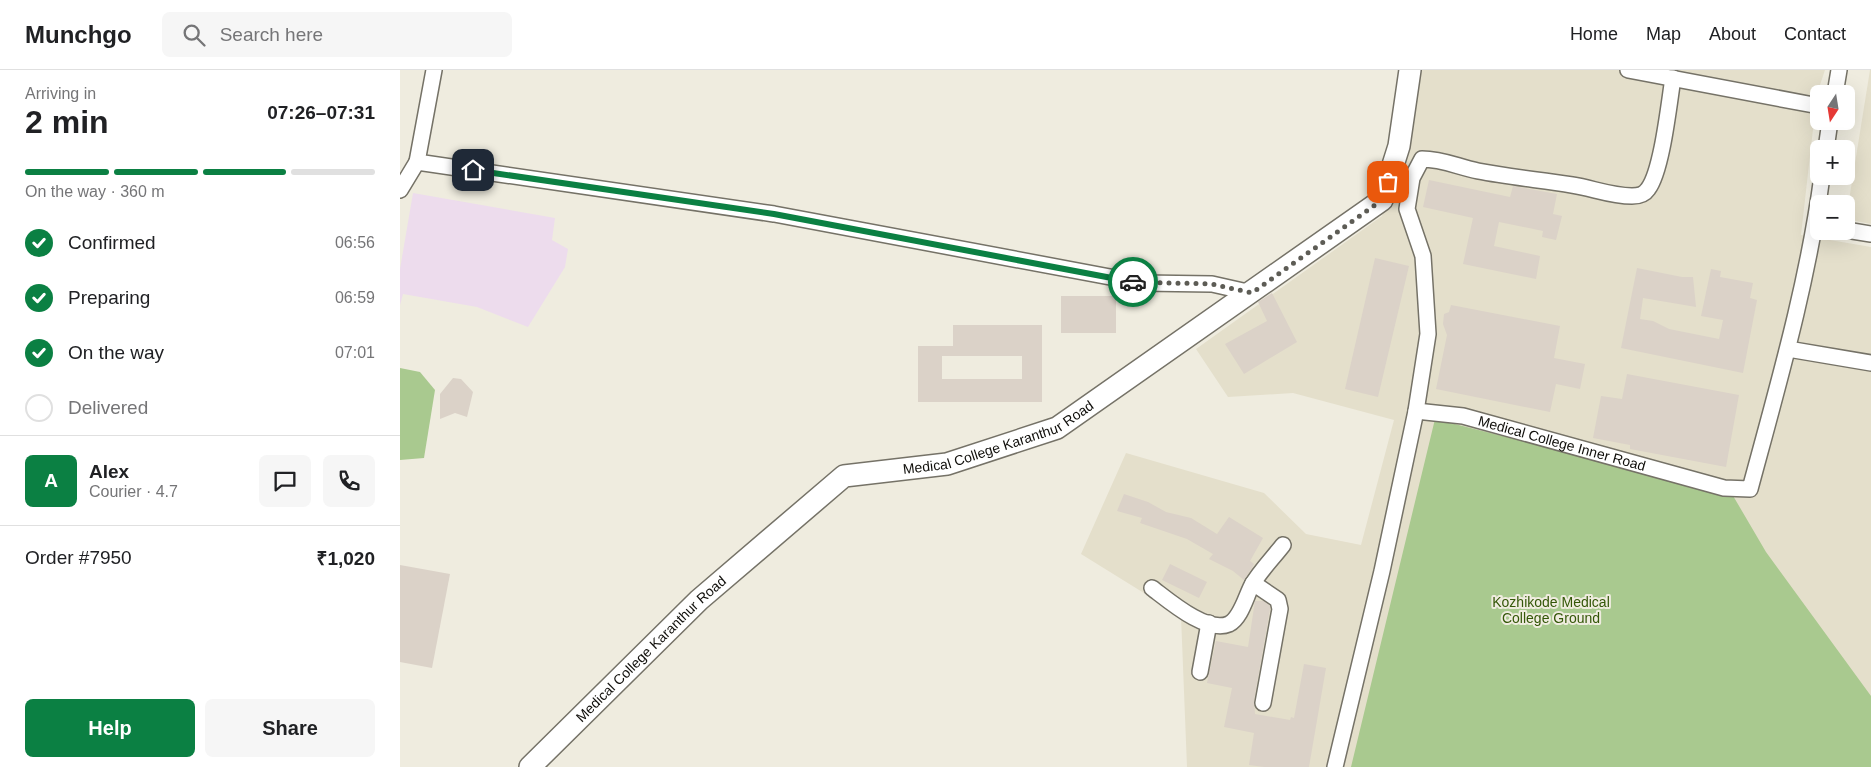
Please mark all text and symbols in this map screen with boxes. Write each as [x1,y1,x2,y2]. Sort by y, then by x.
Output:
search box [162,12,512,57]
text: Munchgo [25,21,132,48]
icon: search [180,21,208,49]
text: Search here [220,24,323,45]
text: Home [1570,24,1618,44]
text: Map [1646,24,1681,44]
text: About [1709,24,1756,44]
text: Contact [1784,24,1846,44]
text: Arriving in [25,85,96,102]
north arrow [1810,85,1855,130]
map controls [1810,85,1855,240]
text: 07:26–07:31 [267,102,375,123]
text: 2 min [25,104,109,140]
button: + [1810,140,1855,185]
pin [452,149,494,191]
icon: home [459,156,487,184]
pin [1367,161,1409,203]
icon: bag [1374,168,1402,196]
text: On the way · 360 m [25,183,165,200]
button: − [1810,195,1855,240]
icon: check [25,229,53,257]
text: Confirmed [68,232,156,253]
text: 06:56 [335,234,375,251]
courier [1108,257,1158,307]
icon: car [1119,268,1147,296]
icon: check [25,284,53,312]
text: Preparing [68,287,150,308]
text: 06:59 [335,289,375,306]
icon: check [25,339,53,367]
text: On the way [68,342,164,363]
text: 07:01 [335,344,375,361]
text: Delivered [68,397,148,418]
street label: Medical College Karanthur Road [902,397,1096,477]
street label: Medical College Inner Road [1476,413,1647,474]
button: chat [259,455,311,507]
button: phone [323,455,375,507]
text: Alex [89,461,129,482]
text: A [44,470,58,491]
text: Courier · 4.7 [89,483,178,500]
text: Order #7950 [25,547,132,568]
text: ₹1,020 [317,548,375,569]
street label: Medical College Karanthur Road [573,573,729,725]
park label: Kozhikode Medical College Ground [1492,594,1610,626]
button: Help [25,699,195,757]
button: Share [205,699,375,757]

